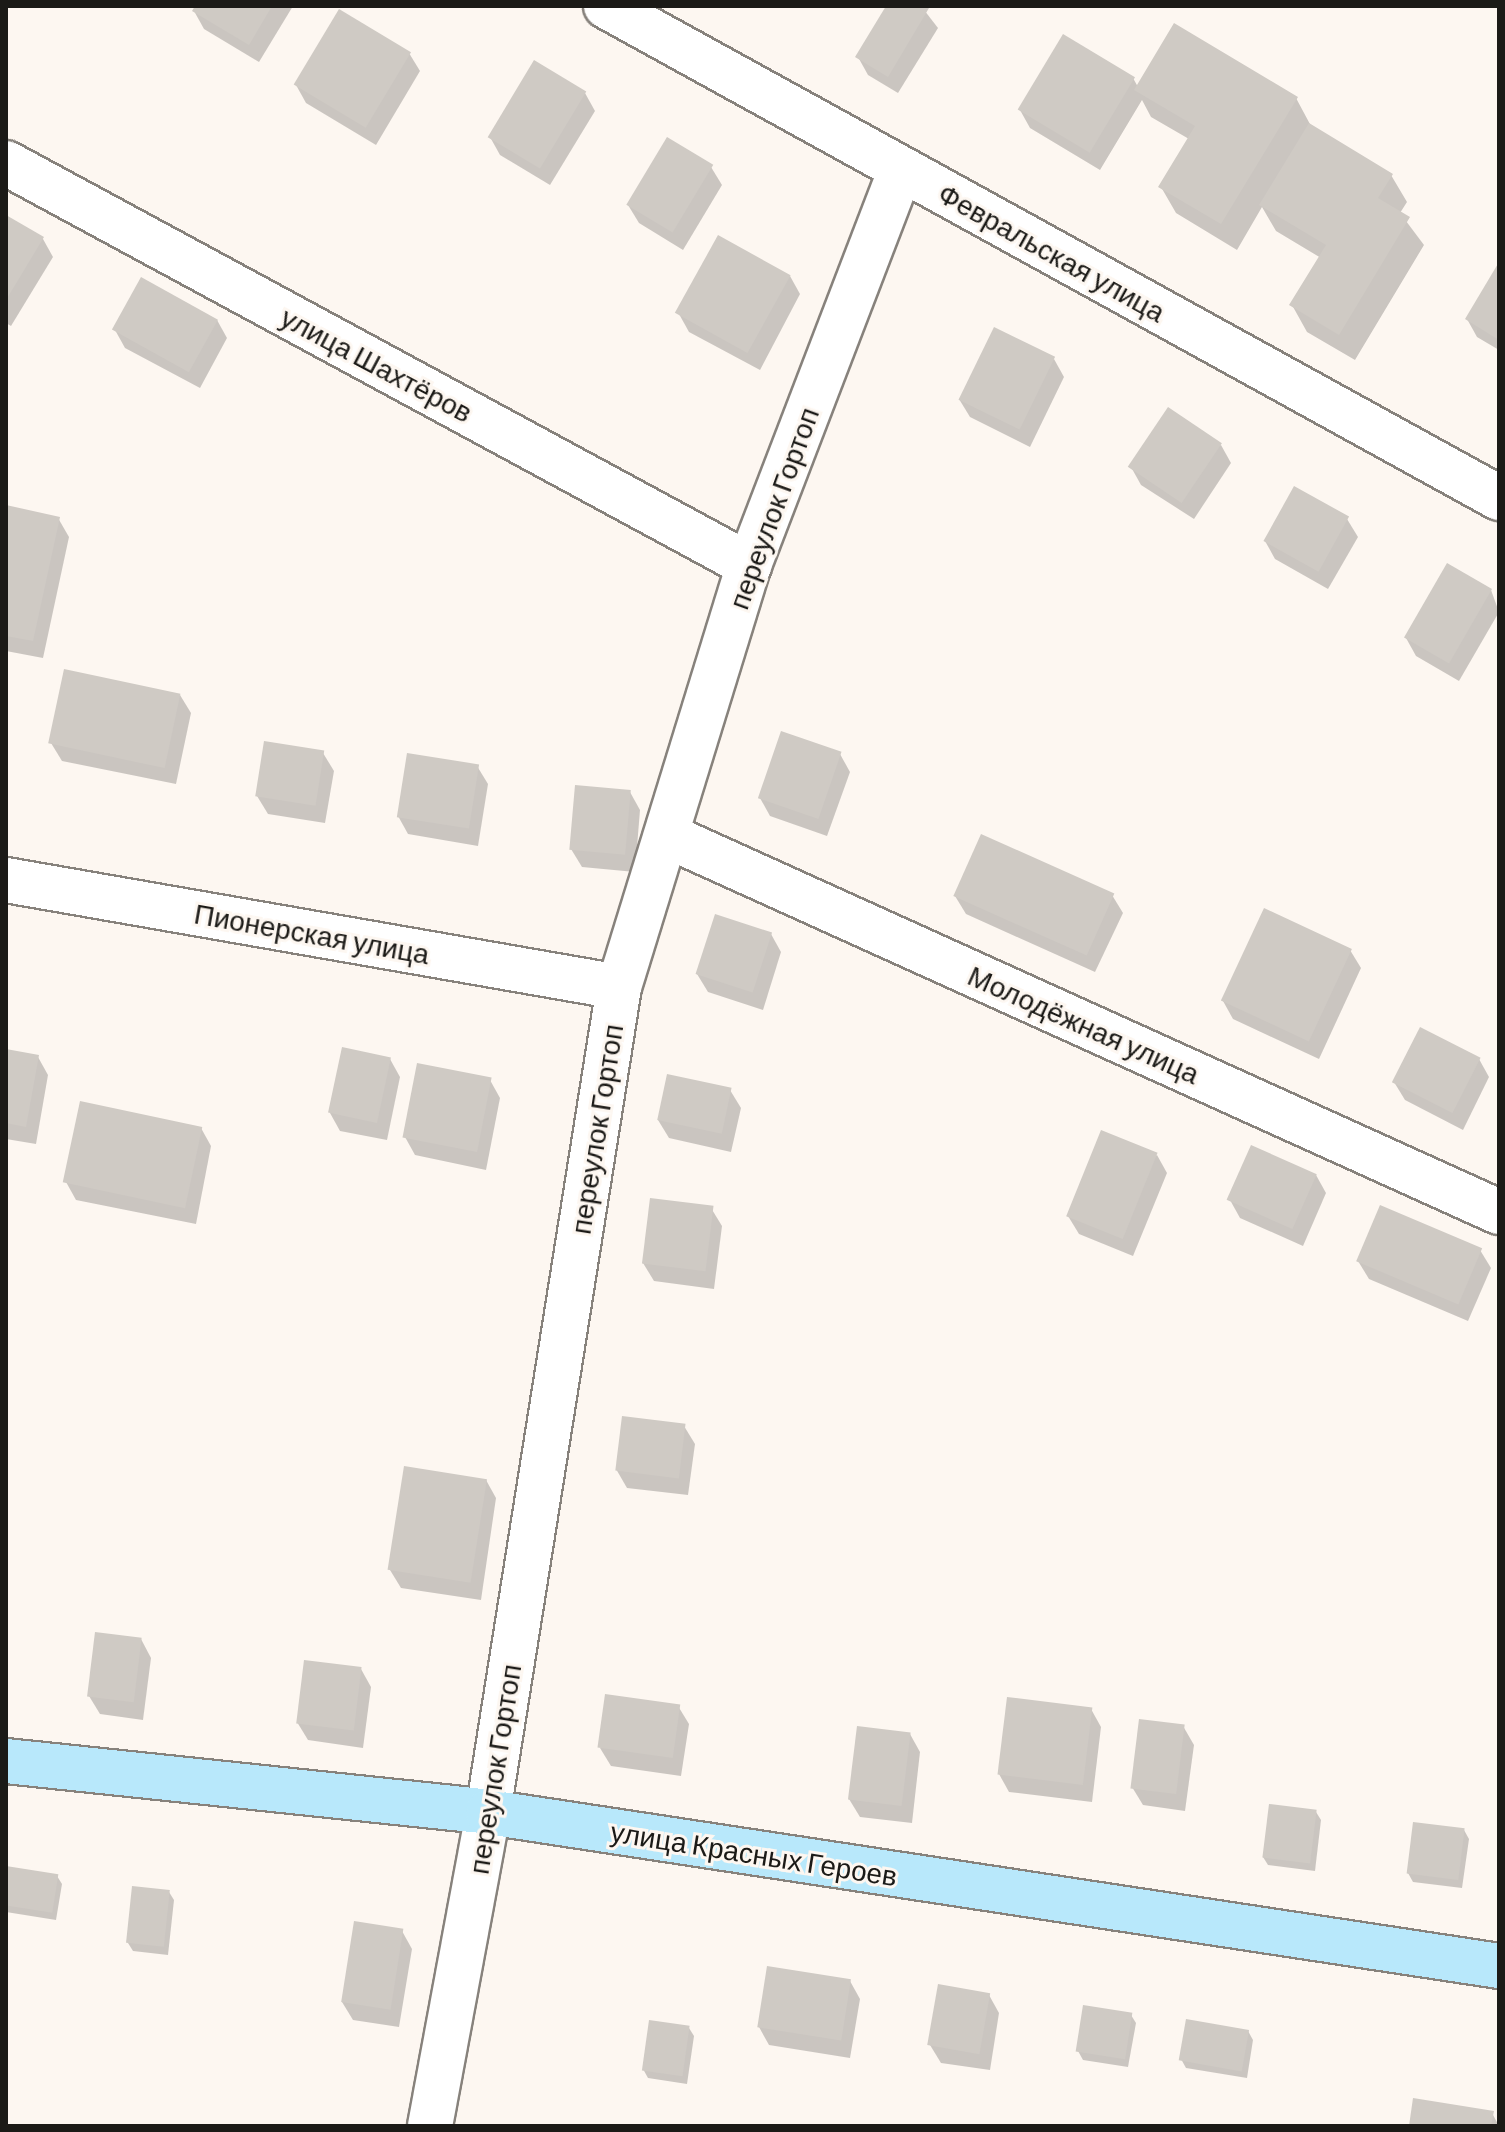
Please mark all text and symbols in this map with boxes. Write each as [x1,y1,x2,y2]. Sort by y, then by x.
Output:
street label: Февральская улица [933,176,1171,328]
street label: улица Шахтёров [276,299,478,429]
street label: переулок Гортоп [721,403,825,613]
street label: Пионерская улица [192,896,432,970]
street label: Молодёжная улица [963,958,1205,1090]
street label: переулок Гортоп [563,1022,629,1236]
street label: переулок Гортоп [461,1662,527,1876]
street label: улица Красных Героев [608,1814,900,1892]

